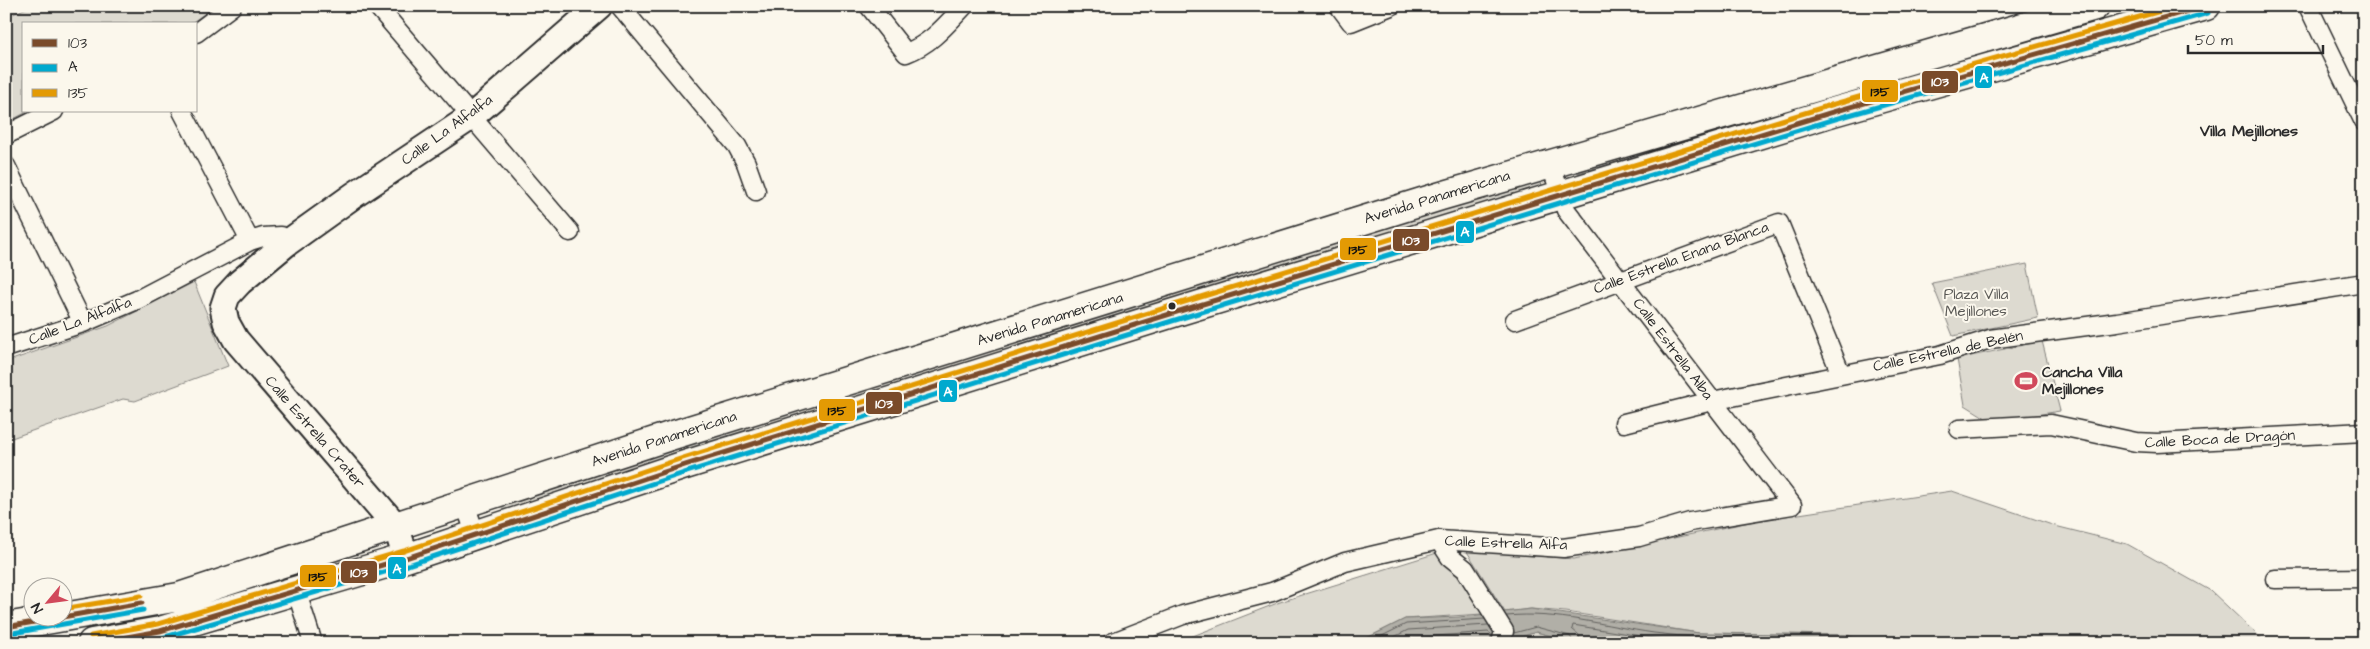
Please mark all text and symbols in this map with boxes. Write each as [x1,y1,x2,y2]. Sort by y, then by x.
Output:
legend [22,22,198,112]
scale bar [2188,22,2322,54]
text: 50 m [2195,30,2233,51]
text: 103 [68,33,87,54]
text: A [68,57,78,78]
line badge: A [1974,65,1993,89]
text: A [1980,68,1990,88]
line badge: 103 [1921,70,1959,94]
text: 103 [1931,72,1950,92]
line badge: 135 [1861,79,1899,103]
text: 135 [1871,82,1891,102]
text: 135 [68,83,89,104]
street label: Calle La Alfalfa [397,89,497,170]
district label: Villa Mejillones [2199,120,2298,142]
street label: Avenida Panamericana [1361,165,1513,229]
street label: Calle Estrella Enana Blanca [1591,216,1772,299]
line badge: A [1455,220,1475,244]
text: A [1461,222,1471,242]
line badge: 103 [1392,228,1430,252]
text: 103 [1402,231,1421,251]
line badge: 135 [1339,237,1377,261]
text: 135 [1349,240,1369,260]
park label: Plaza Villa Mejillones [1944,284,2009,322]
street label: Avenida Panamericana [974,287,1126,351]
street label: Calle La Alfalfa [26,292,135,350]
street label: Calle Estrella Alba [1628,294,1718,404]
unlabelled marker [1167,301,1177,311]
street label: Calle Estrella de Belén [1871,325,2025,377]
place label: Cancha Villa Mejillones [2042,362,2123,400]
sports icon: Cancha Villa Mejillones [2013,368,2039,394]
street label: Calle Estrella Crater [260,371,370,493]
line badge: A [938,379,958,403]
text: A [944,382,954,402]
line badge: 103 [865,391,903,415]
text: 103 [875,394,894,414]
line badge: 135 [818,398,856,422]
text: 135 [828,401,848,421]
street label: Avenida Panamericana [589,405,740,472]
street label: Calle Boca de Dragón [2144,425,2296,454]
street label: Calle Estrella Alfa [1444,530,1568,556]
line badge: A [387,556,407,580]
text: A [393,559,403,579]
line badge: 103 [340,560,378,584]
text: 103 [350,563,369,583]
line badge: 135 [299,564,337,588]
text: 135 [309,567,329,587]
north arrow [22,576,72,626]
text: N [27,599,48,617]

